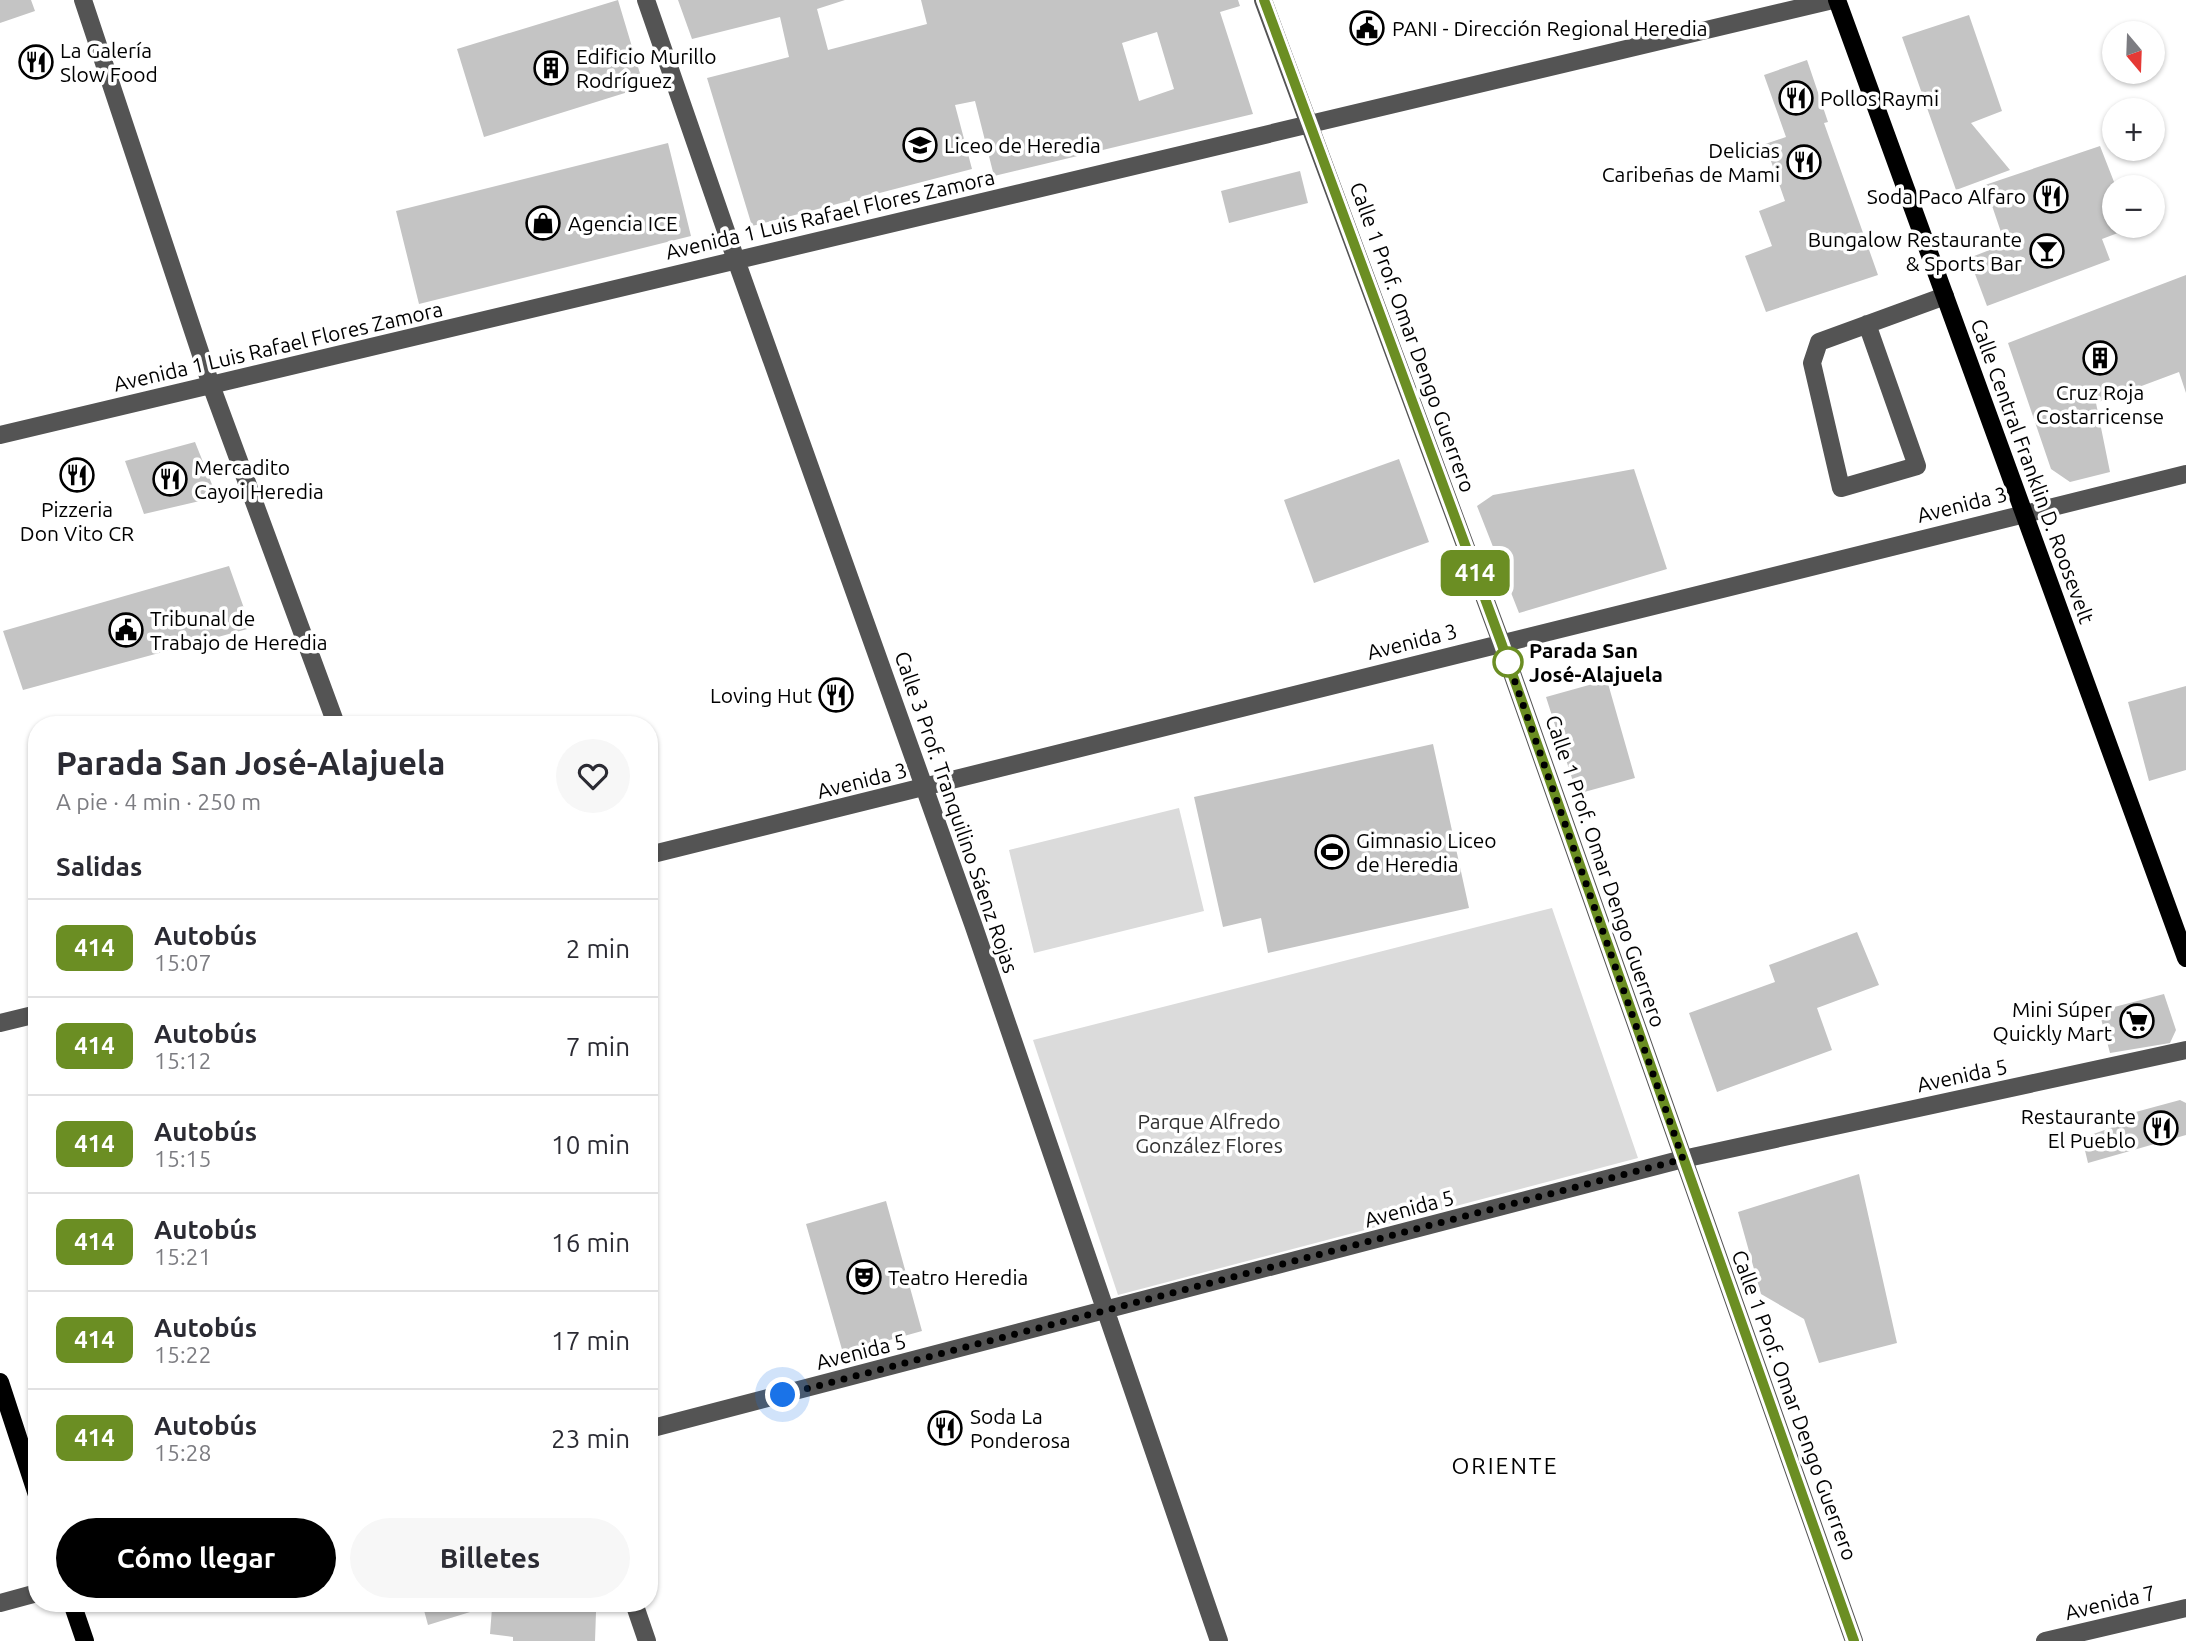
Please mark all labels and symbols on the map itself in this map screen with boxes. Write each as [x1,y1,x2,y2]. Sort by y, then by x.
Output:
public building icon: PANI - Dirección Regional Heredia [1348,9,1386,47]
place label: PANI - Dirección Regional Heredia [1392,16,1708,40]
north arrow [2102,21,2165,84]
place label: La Galería Slow Food [60,38,158,86]
restaurant icon: La Galería Slow Food [17,43,55,81]
place label: Edificio Murillo Rodríguez [576,44,717,92]
building icon: Edificio Murillo Rodríguez [532,49,570,87]
restaurant icon: Pollos Raymi [1777,79,1815,117]
place label: Pollos Raymi [1820,86,1939,110]
school or university icon: Liceo de Heredia [901,126,939,164]
place label: Liceo de Heredia [944,133,1101,157]
place label: Delicias Caribeñas de Mami [1602,138,1780,186]
restaurant icon: Delicias Caribeñas de Mami [1785,143,1823,181]
street label: Avenida 1 Luis Rafael Flores Zamora [663,164,997,264]
restaurant icon: Soda Paco Alfaro [2032,177,2070,215]
street label: Calle 1 Prof. Omar Dengo Guerrero [1346,179,1480,495]
place label: Soda Paco Alfaro [1867,184,2026,208]
shop icon: Agencia ICE [524,204,562,242]
place label: Agencia ICE [568,211,678,235]
place label: Bungalow Restaurante & Sports Bar [1808,227,2022,275]
bar icon: Bungalow Restaurante & Sports Bar [2028,232,2066,270]
street label: Avenida 1 Luis Rafael Flores Zamora [111,296,445,396]
street label: Calle Central Franklin D. Roosevelt [1967,315,2099,627]
building icon: Cruz Roja Costarricense [2081,339,2119,377]
place label: Cruz Roja Costarricense [2036,380,2164,428]
place label: Mercadito Cayoi Heredia [194,455,324,503]
restaurant icon: Pizzeria Don Vito CR [58,456,96,494]
restaurant icon: Mercadito Cayoi Heredia [151,460,189,498]
street label: Avenida 3 [1914,481,2010,527]
place label: Pizzeria Don Vito CR [20,497,134,545]
line badge: 414 [1435,550,1515,596]
place label: Tribunal de Trabajo de Heredia [150,606,328,654]
public building icon: Tribunal de Trabajo de Heredia [107,611,145,649]
street label: Avenida 3 [1364,618,1460,664]
place label: Parada San José-Alajuela [1529,638,1663,686]
marker: Parada San José-Alajuela [1493,647,1523,677]
street label: Calle 3 Prof. Tranquilino Sáenz Rojas [891,648,1023,976]
restaurant icon: Loving Hut [817,676,855,714]
place label: Loving Hut [710,683,812,707]
street label: Calle 1 Prof. Omar Dengo Guerrero [1541,712,1671,1030]
street label: Avenida 3 [814,757,910,803]
place label: Gimnasio Liceo de Heredia [1356,828,1497,876]
sports icon: Gimnasio Liceo de Heredia [1313,833,1351,871]
place label: Mini Súper Quickly Mart [1993,997,2112,1045]
supermarket icon: Mini Súper Quickly Mart [2118,1002,2156,1040]
street label: Avenida 5 [1915,1054,2009,1096]
place label: Restaurante El Pueblo [2021,1104,2136,1152]
park label: Parque Alfredo González Flores [1135,1109,1283,1157]
restaurant icon: Restaurante El Pueblo [2142,1109,2180,1147]
street label: Avenida 5 [1361,1185,1457,1231]
street label: Calle 1 Prof. Omar Dengo Guerrero [1728,1247,1862,1563]
theatre icon: Teatro Heredia [845,1258,883,1296]
place label: Teatro Heredia [888,1265,1028,1289]
street label: Avenida 5 [813,1328,909,1374]
your location [765,1377,800,1412]
place label: Soda La Ponderosa [970,1404,1071,1452]
restaurant icon: Soda La Ponderosa [926,1409,964,1447]
district label: ORIENTE [1451,1453,1559,1478]
street label: Avenida 7 [2062,1580,2158,1624]

